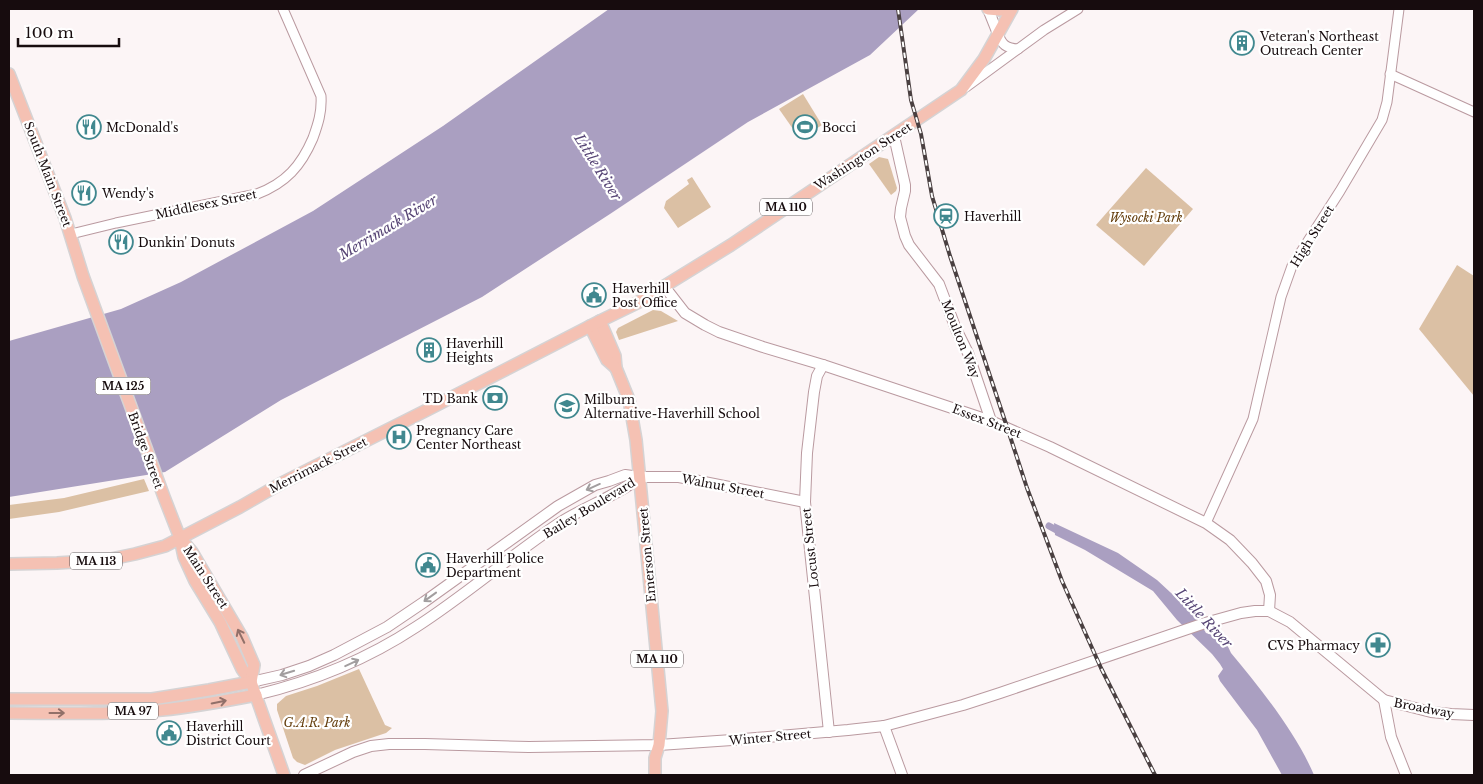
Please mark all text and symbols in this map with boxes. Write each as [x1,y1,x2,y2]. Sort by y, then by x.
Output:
scale bar [18,15,119,47]
text: 100 m [25,23,74,42]
place label: Veteran's Northeast Outreach Center [1259,29,1379,58]
building icon: Veteran's Northeast Outreach Center [1229,30,1255,56]
restaurant icon: McDonald's [76,114,102,140]
sports icon: Bocci [792,114,818,140]
street label: South Main Street [21,119,75,229]
street label: Washington Street [811,119,915,194]
place label: McDonald's [106,120,178,135]
place label: Bocci [822,120,856,135]
water label: Little River [570,129,626,204]
restaurant icon: Wendy's [71,180,97,206]
place label: Wendy's [101,186,154,201]
street label: Middlesex Street [154,186,258,222]
water label: Merrimack River [335,190,441,264]
road number: MA 110 [760,198,812,216]
street label: High Street [1287,202,1337,270]
station icon: Haverhill [933,203,959,229]
place label: Haverhill [964,209,1021,224]
park label: Wysocki Park [1109,210,1183,225]
restaurant icon: Dunkin' Donuts [108,229,134,255]
place label: Dunkin' Donuts [138,235,235,250]
place label: Haverhill Post Office [612,281,678,310]
public building icon: Haverhill Post Office [581,282,607,308]
street label: Moulton Way [938,298,984,381]
place label: Haverhill Heights [446,336,503,365]
building icon: Haverhill Heights [416,337,442,363]
road number: MA 125 [96,378,150,394]
bank icon: TD Bank [482,385,508,411]
place label: TD Bank [423,391,479,406]
place label: Milburn Alternative-Haverhill School [583,392,760,421]
school or university icon: Milburn Alternative-Haverhill School [554,393,580,419]
street label: Essex Street [950,401,1024,441]
street label: Bridge Street [125,410,167,491]
place label: Pregnancy Care Center Northeast [416,423,522,452]
hospital icon: Pregnancy Care Center Northeast [386,424,412,450]
street label: Merrimack Street [267,434,370,496]
street label: Walnut Street [679,470,766,501]
street label: Bailey Boulevard [540,475,638,541]
one-way arrow [586,482,601,492]
street label: Emerson Street [635,506,659,603]
street label: Locust Street [798,507,822,589]
street label: Main Street [180,543,232,612]
place label: Haverhill Police Department [446,551,544,580]
road number: MA 113 [70,552,122,570]
public building icon: Haverhill Police Department [415,552,441,578]
water label: Little River [1171,584,1237,652]
one-way arrow [424,592,437,603]
one-way arrow [236,629,245,644]
pharmacy icon: CVS Pharmacy [1365,632,1391,658]
place label: CVS Pharmacy [1267,638,1360,653]
road number: MA 110 [631,651,683,668]
one-way arrow [344,658,359,667]
one-way arrow [280,668,296,678]
street label: Broadway [1392,695,1456,721]
one-way arrow [211,697,227,707]
road number: MA 97 [108,702,158,719]
one-way arrow [49,708,65,718]
park label: G.A.R. Park [284,715,350,730]
place label: Haverhill District Court [186,719,271,748]
public building icon: Haverhill District Court [156,720,182,746]
street label: Winter Street [727,726,812,748]

